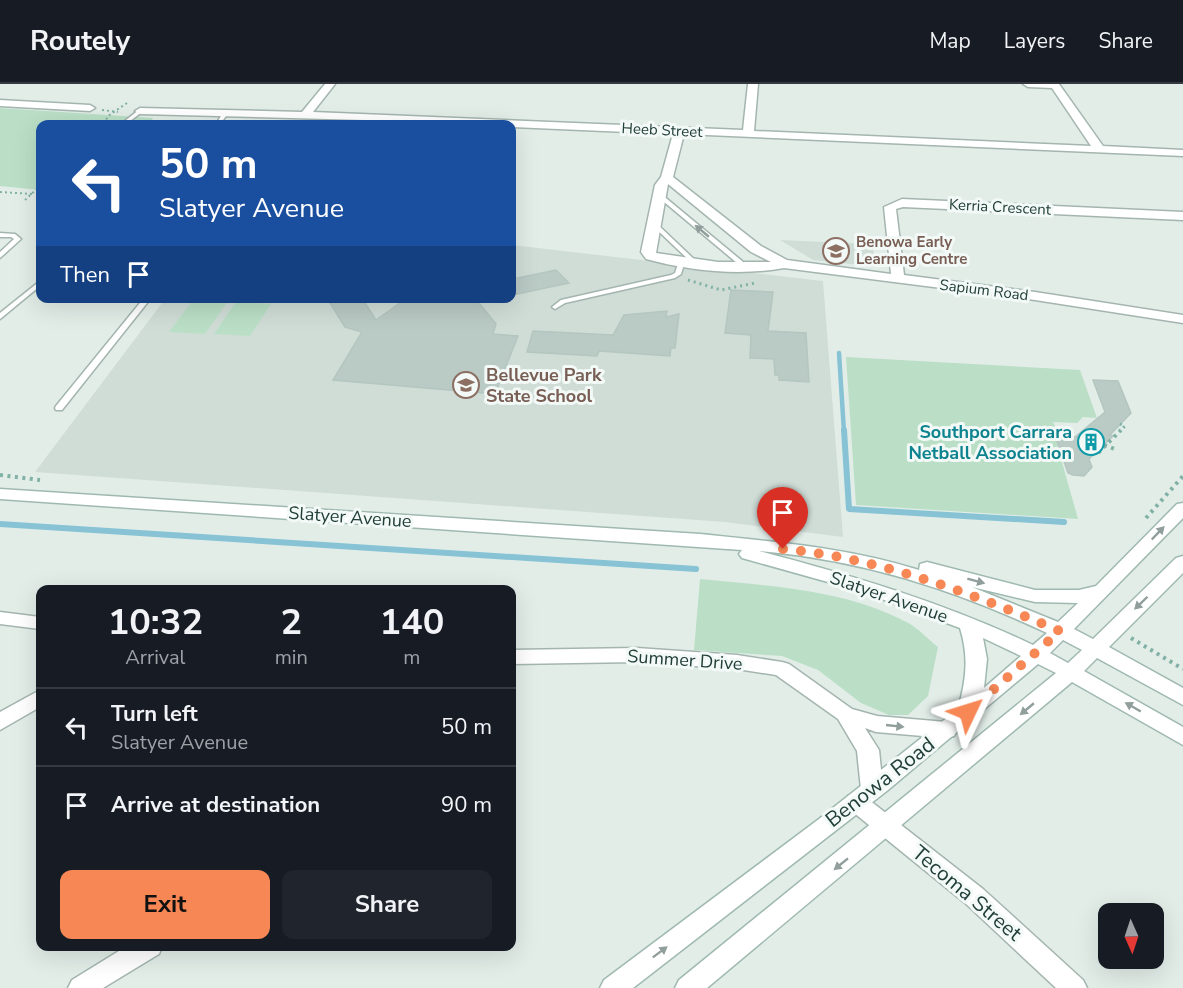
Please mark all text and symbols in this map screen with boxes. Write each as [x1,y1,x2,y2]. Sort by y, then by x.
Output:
text: Routely [30,22,130,60]
text: Map [929,27,971,55]
text: Layers [1004,27,1065,55]
text: Share [1098,27,1153,55]
street label: Heeb Street [621,118,704,142]
text: 50 m [159,136,258,193]
icon: left [60,144,138,222]
text: Slatyer Avenue [159,190,344,227]
street label: Kerria Crescent [948,194,1052,220]
one-way arrow [694,224,710,237]
place label: Benowa Early Learning Centre [856,232,967,269]
school or university icon: Benowa Early Learning Centre [821,236,851,266]
icon: arrive [122,258,155,291]
text: Then [60,260,110,290]
street label: Sapium Road [938,275,1030,305]
place label: Bellevue Park State School [486,363,602,408]
school or university icon: Bellevue Park State School [451,370,481,400]
place label: Southport Carrara Netball Association [908,420,1072,465]
building icon: Southport Carrara Netball Association [1076,427,1106,457]
pin [757,487,808,549]
icon: arrive [766,496,799,529]
street label: Slatyer Avenue [288,501,412,533]
one-way arrow [1151,527,1165,541]
street label: Slatyer Avenue [827,566,951,628]
one-way arrow [967,577,985,586]
one-way arrow [1135,596,1149,610]
text: 10:32 [108,598,203,647]
text: 2 [280,598,302,647]
text: 140 [379,598,444,647]
text: Arrival [125,644,185,671]
text: min [275,644,308,671]
text: m [403,644,420,671]
street label: Summer Drive [627,644,743,676]
position arrow [936,680,1000,744]
text: Turn left [111,699,198,729]
one-way arrow [1125,701,1141,712]
one-way arrow [1020,702,1035,715]
icon: left [60,711,93,744]
text: 50 m [441,712,492,742]
one-way arrow [885,722,904,731]
text: Slatyer Avenue [111,729,248,756]
street label: Benowa Road [820,730,940,834]
icon: arrive [60,789,93,822]
text: Arrive at destination [111,790,320,820]
text: 90 m [441,790,492,820]
street label: Tecoma Street [906,839,1028,948]
one-way arrow [833,857,849,870]
button: Exit [60,870,270,939]
button: Share [282,870,492,939]
north arrow [1098,903,1164,969]
map controls [1098,903,1164,969]
one-way arrow [652,947,667,959]

